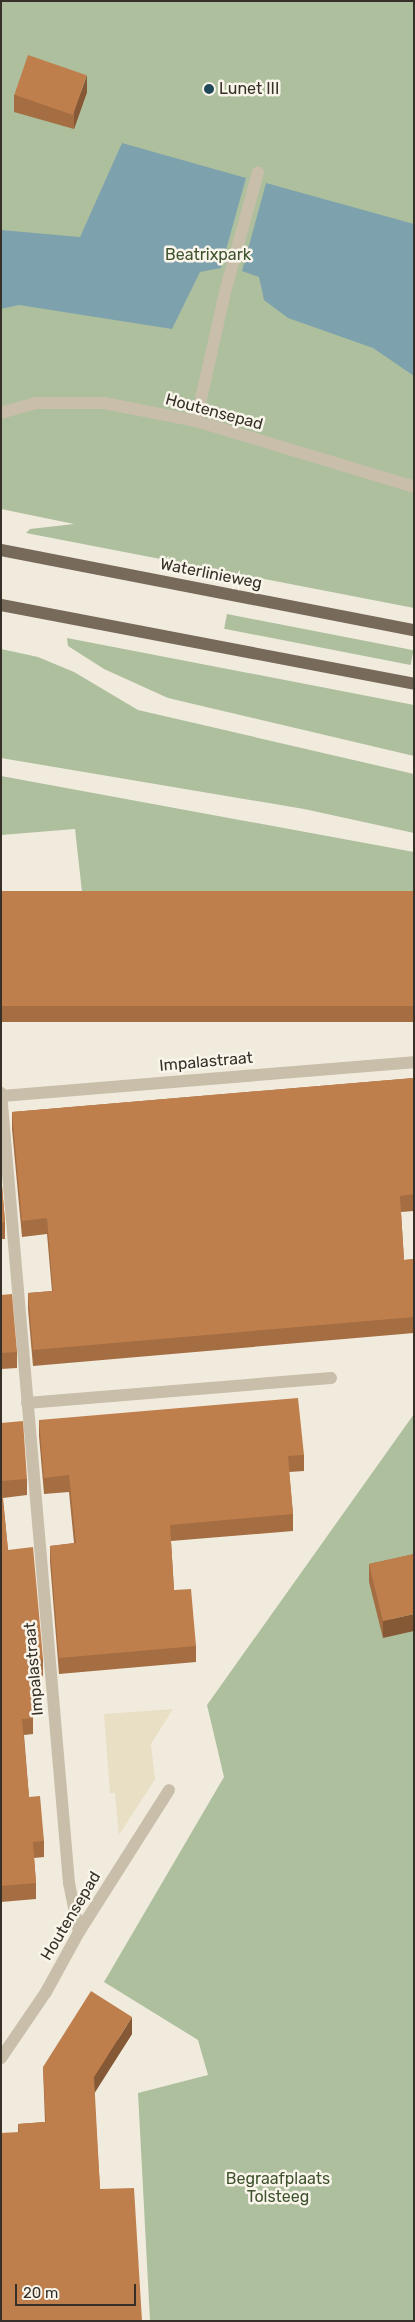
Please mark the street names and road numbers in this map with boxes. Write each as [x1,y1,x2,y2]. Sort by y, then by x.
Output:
street label: Houtensepad [163,390,265,434]
street label: Waterlinieweg [158,555,264,593]
street label: Impalastraat [158,1048,254,1076]
street label: Impalastraat [20,1621,48,1717]
street label: Houtensepad [37,1868,105,1964]

